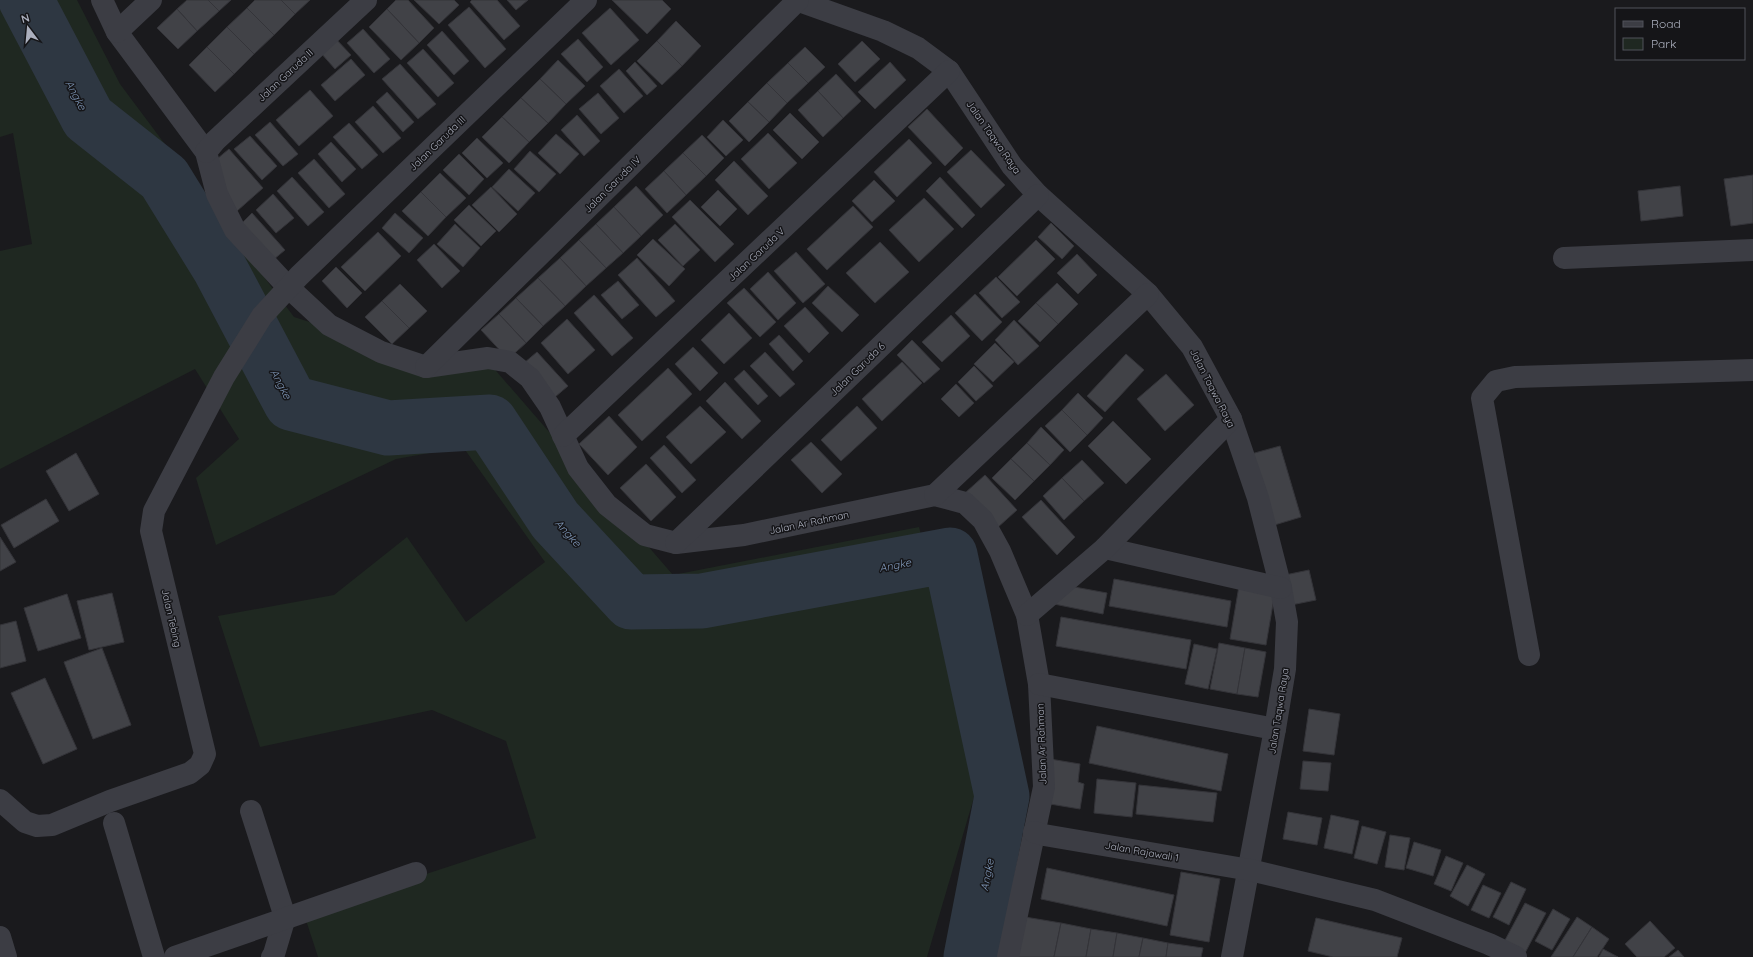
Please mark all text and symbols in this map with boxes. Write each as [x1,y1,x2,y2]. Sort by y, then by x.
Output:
north arrow [8,8,48,48]
legend [1615,8,1745,60]
text: N [19,11,31,26]
text: Road [1651,16,1681,31]
text: Park [1651,36,1676,51]
street label: Jalan Garuda II [255,46,316,104]
water label: Angke [62,77,90,113]
street label: Jalan Taqwa Raya [963,98,1024,177]
street label: Jalan Garuda III [406,113,468,174]
street label: Jalan Garuda IV [581,153,644,216]
street label: Jalan Garuda V [725,225,788,284]
street label: Jalan Garuda 6 [827,339,888,399]
street label: Jalan Taqwa Raya [1187,347,1238,430]
water label: Angke [267,366,295,402]
street label: Jalan Ar Rahman [768,508,850,537]
water label: Angke [552,516,584,550]
water label: Angke [878,555,913,575]
street label: Jalan Tebing [159,588,185,649]
street label: Jalan Taqwa Raya [1265,667,1292,755]
street label: Jalan Ar Rahman [1034,703,1049,785]
street label: Jalan Rajawali 1 [1104,839,1180,864]
water label: Angke [977,857,997,892]

